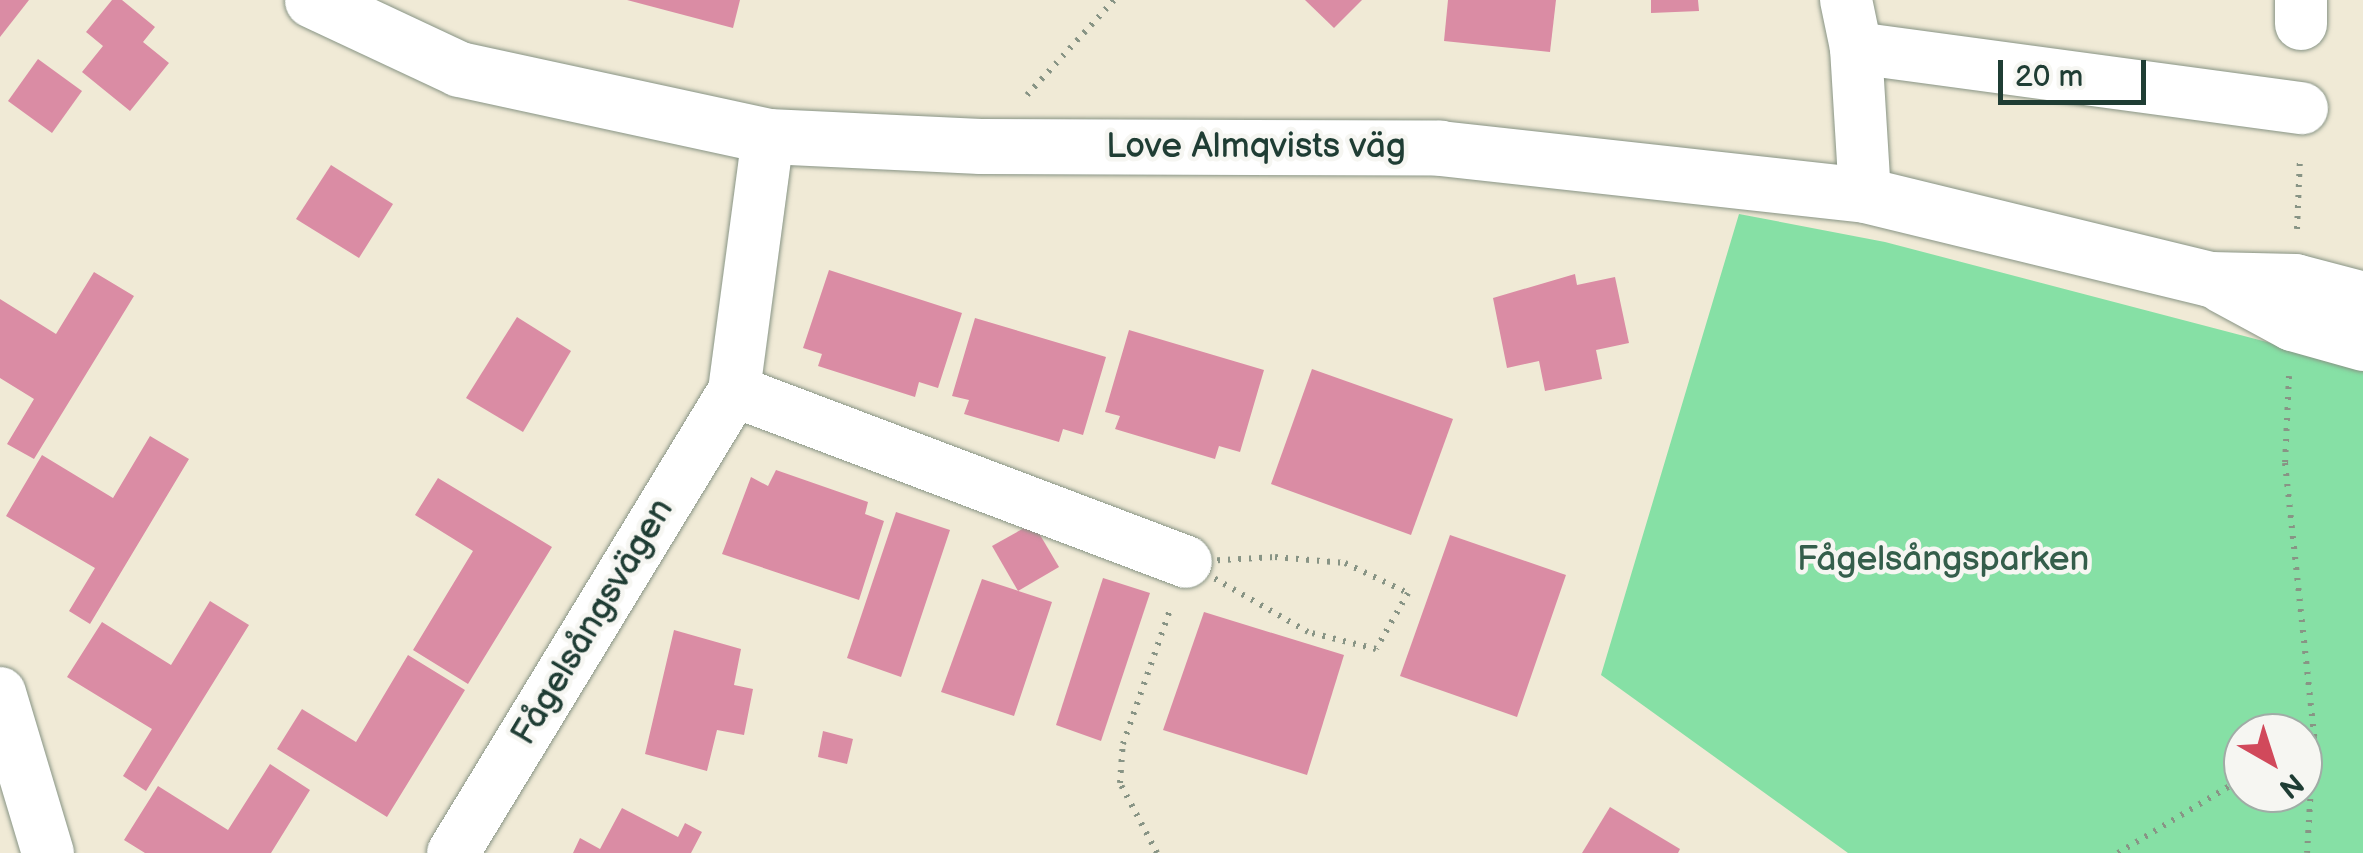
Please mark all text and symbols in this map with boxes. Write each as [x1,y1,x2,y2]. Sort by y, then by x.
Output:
scale bar [2003,40,2150,102]
text: 20 m [2015,59,2083,95]
street label: Love Almqvists väg [1106,126,1406,168]
street label: Fågelsångsvägen [503,491,683,753]
park label: Fågelsångsparken [1797,539,2089,581]
north arrow [2223,713,2323,813]
text: N [2272,766,2309,805]

